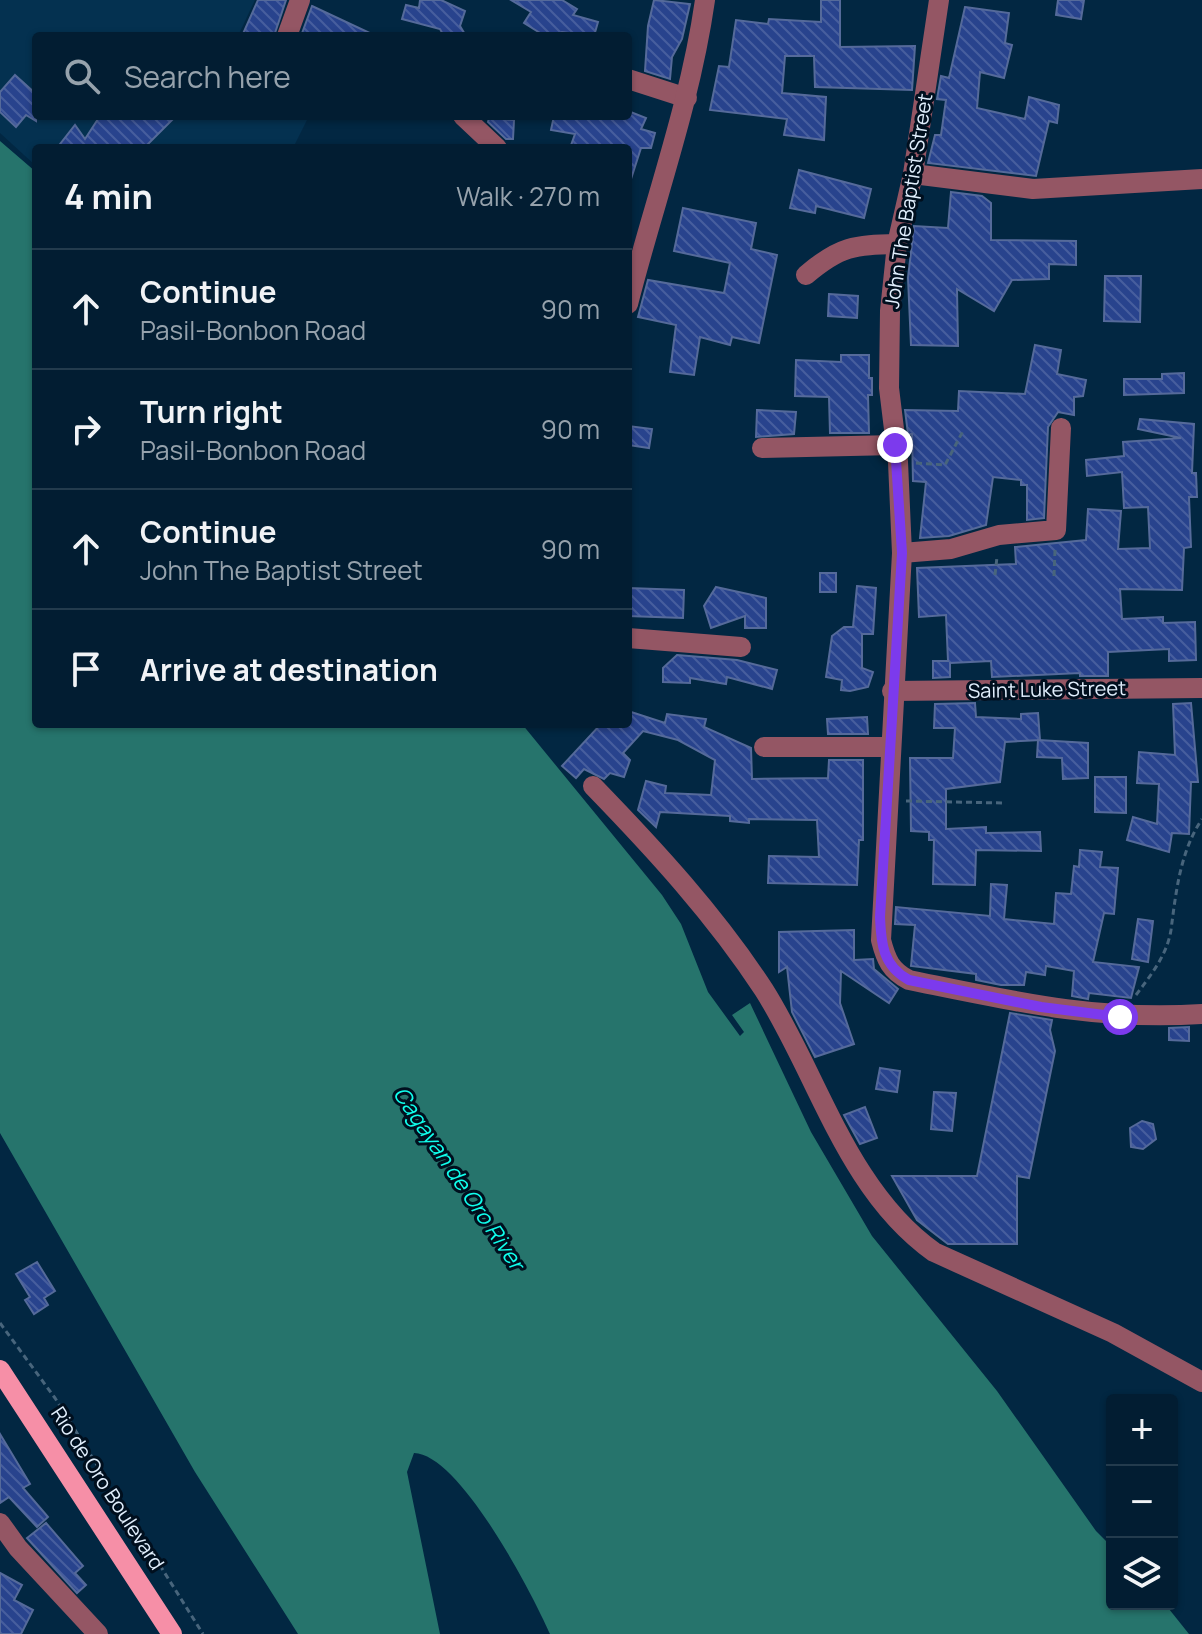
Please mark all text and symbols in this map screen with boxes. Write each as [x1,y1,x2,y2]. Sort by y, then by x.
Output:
search box [32,32,632,120]
icon: search [60,54,104,98]
text: Search here [124,56,291,97]
street label: John The Baptist Street [878,91,938,311]
text: 4 min [64,173,153,219]
text: Walk · 270 m [456,178,600,214]
text: Continue [140,271,276,312]
icon: ahead [64,287,108,331]
text: 90 m [541,291,600,327]
text: Pasil-Bonbon Road [140,312,366,348]
text: Turn right [140,391,283,432]
icon: right [64,407,108,451]
text: 90 m [541,411,600,447]
route end [877,427,913,463]
text: Pasil-Bonbon Road [140,432,366,468]
text: Continue [140,511,276,552]
icon: ahead [64,527,108,571]
text: 90 m [541,531,600,567]
text: John The Baptist Street [140,552,423,588]
icon: arrive [64,647,108,691]
text: Arrive at destination [140,649,438,690]
street label: Saint Luke Street [968,674,1126,704]
route start [1102,999,1138,1035]
water label: Cagayan de Oro River [386,1080,533,1278]
map controls [1106,1394,1178,1610]
button: + [1106,1394,1178,1466]
street label: Rio de Oro Boulevard [45,1401,171,1575]
button: − [1106,1466,1178,1538]
button: layers [1106,1538,1178,1610]

